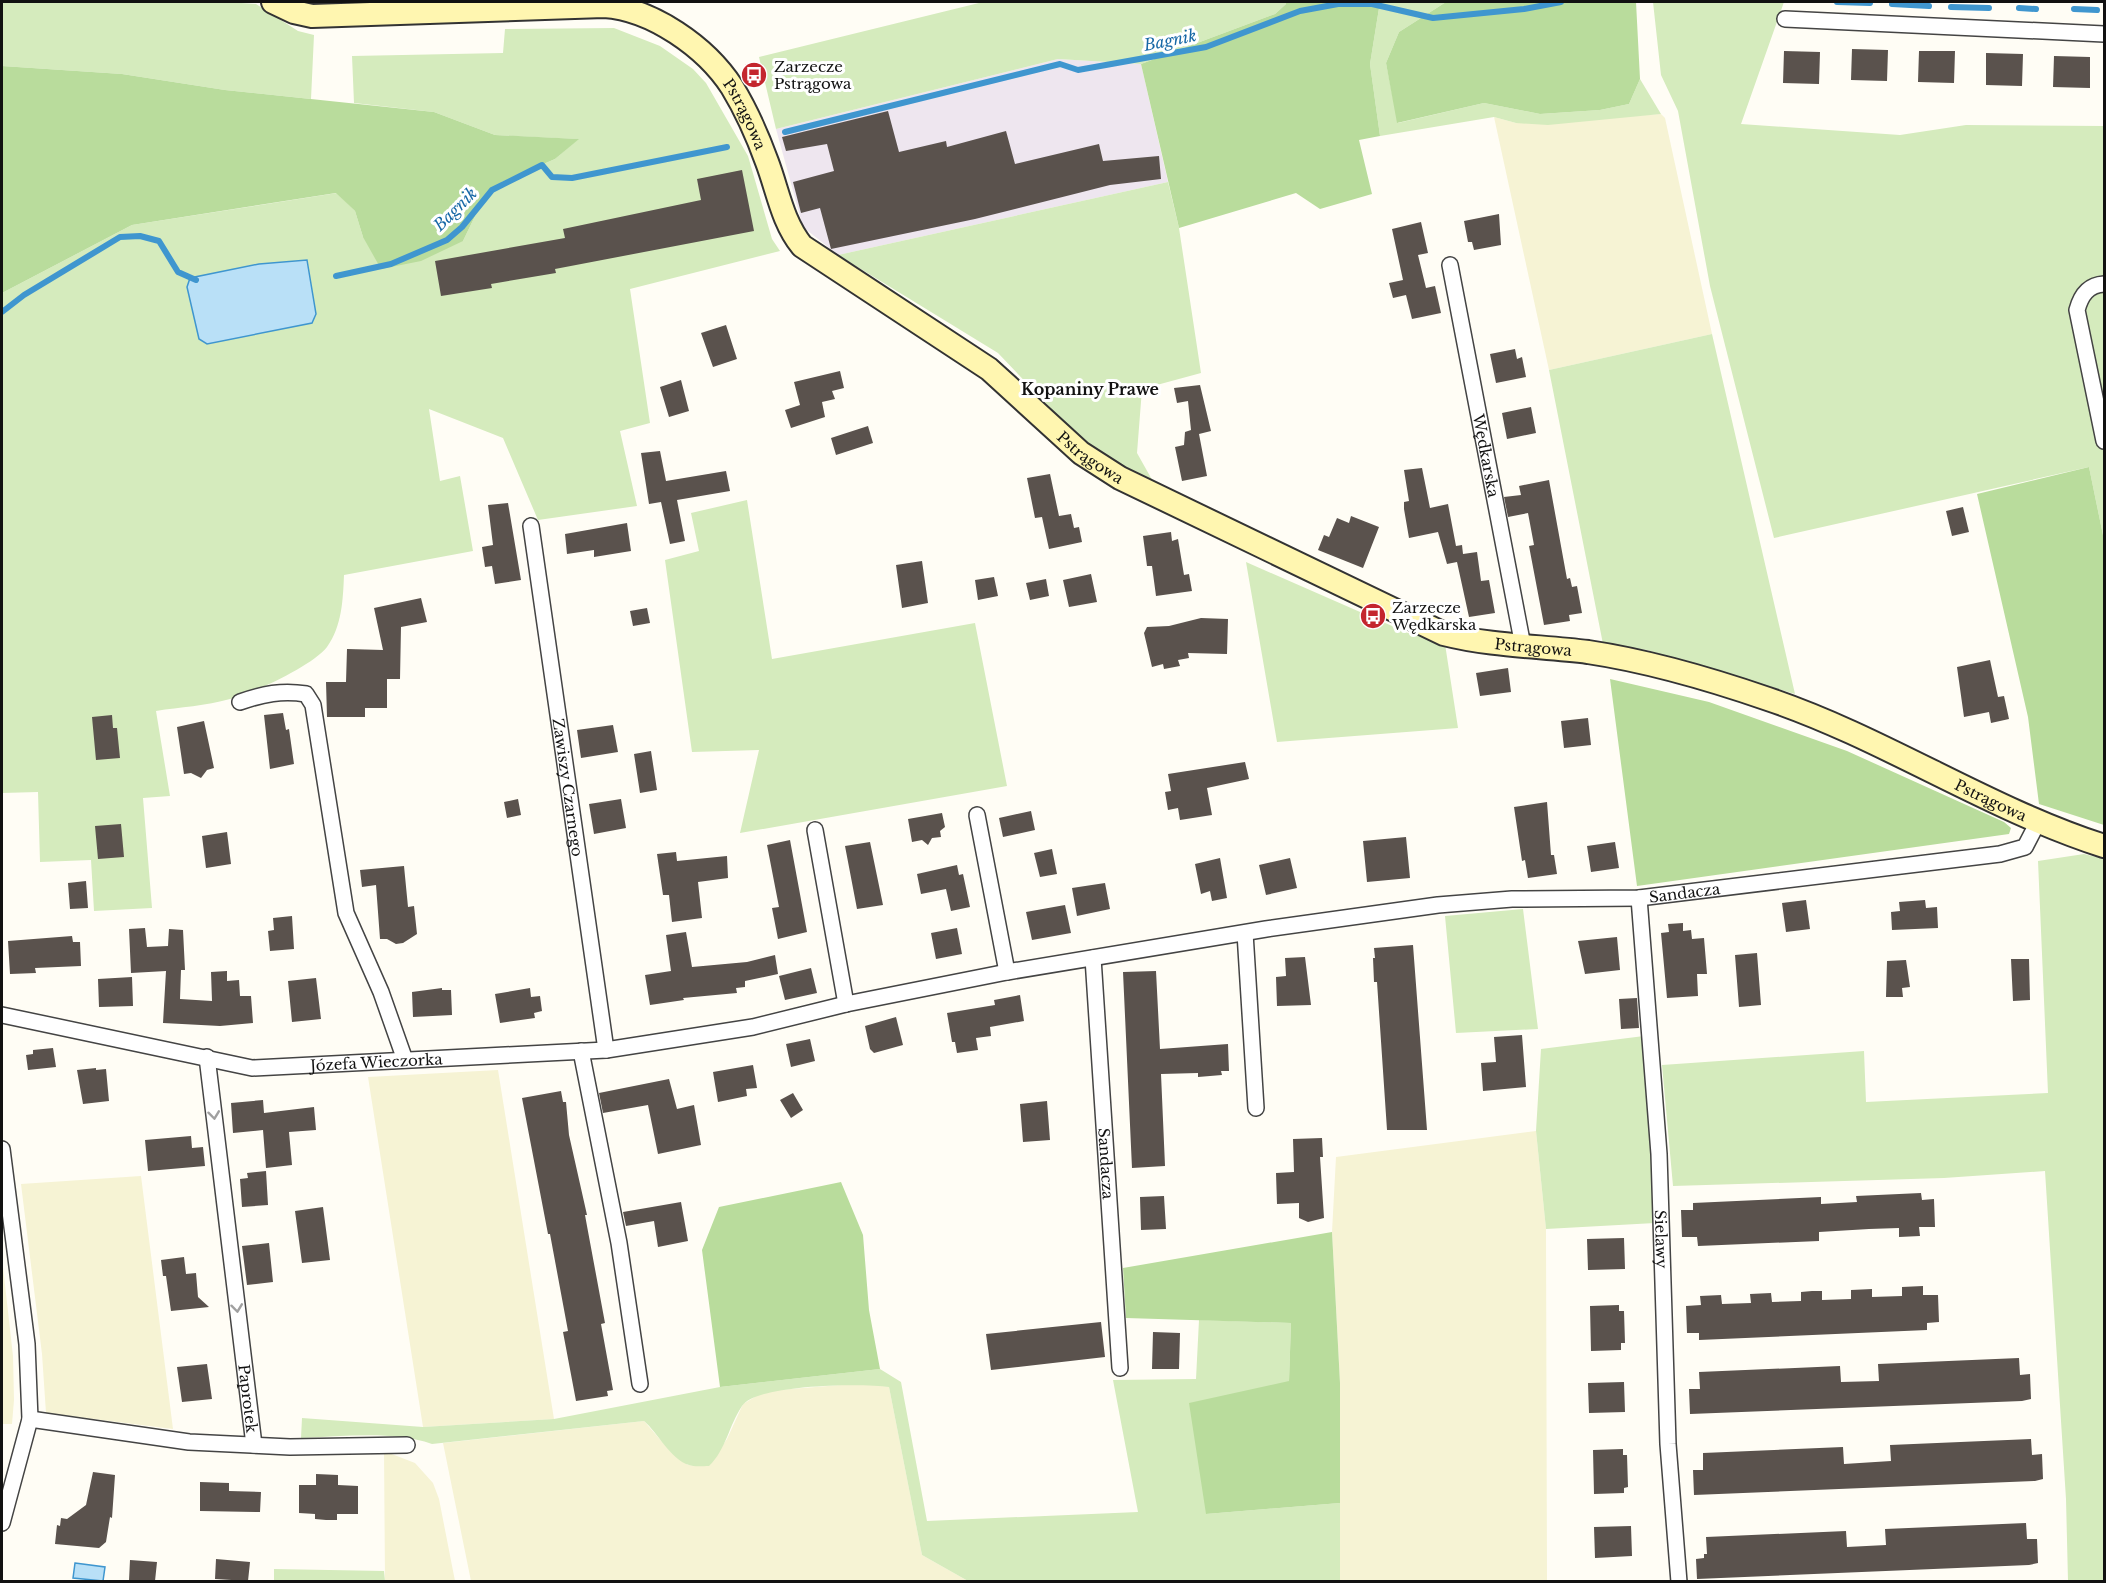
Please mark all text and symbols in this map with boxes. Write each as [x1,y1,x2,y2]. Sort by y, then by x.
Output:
water label: Bagnik [1141,25,1198,55]
place label: Zarzecze Pstrągowa [774,57,852,93]
bus stop icon: Zarzecze Pstrągowa [739,60,769,90]
street label: Pstrągowa [719,74,771,153]
water label: Bagnik [428,183,481,236]
district label: Kopaniny Prawe [1021,379,1159,399]
street label: Wędkarska [1469,411,1504,499]
street label: Pstrągowa [1053,427,1128,488]
place label: Zarzecze Wędkarska [1391,598,1477,634]
bus stop icon: Zarzecze Wędkarska [1358,601,1388,631]
street label: Pstrągowa [1494,634,1573,660]
street label: Zawiszy Czarnego [549,717,588,858]
street label: Pstrągowa [1952,775,2030,825]
street label: Sandacza [1648,879,1722,906]
street label: Józefa Wieczorka [308,1049,444,1075]
one-way arrow [207,1110,220,1119]
street label: Sandacza [1095,1127,1118,1201]
street label: Sielawy [1651,1210,1672,1269]
one-way arrow [231,1304,243,1313]
street label: Paprotek [235,1363,262,1435]

